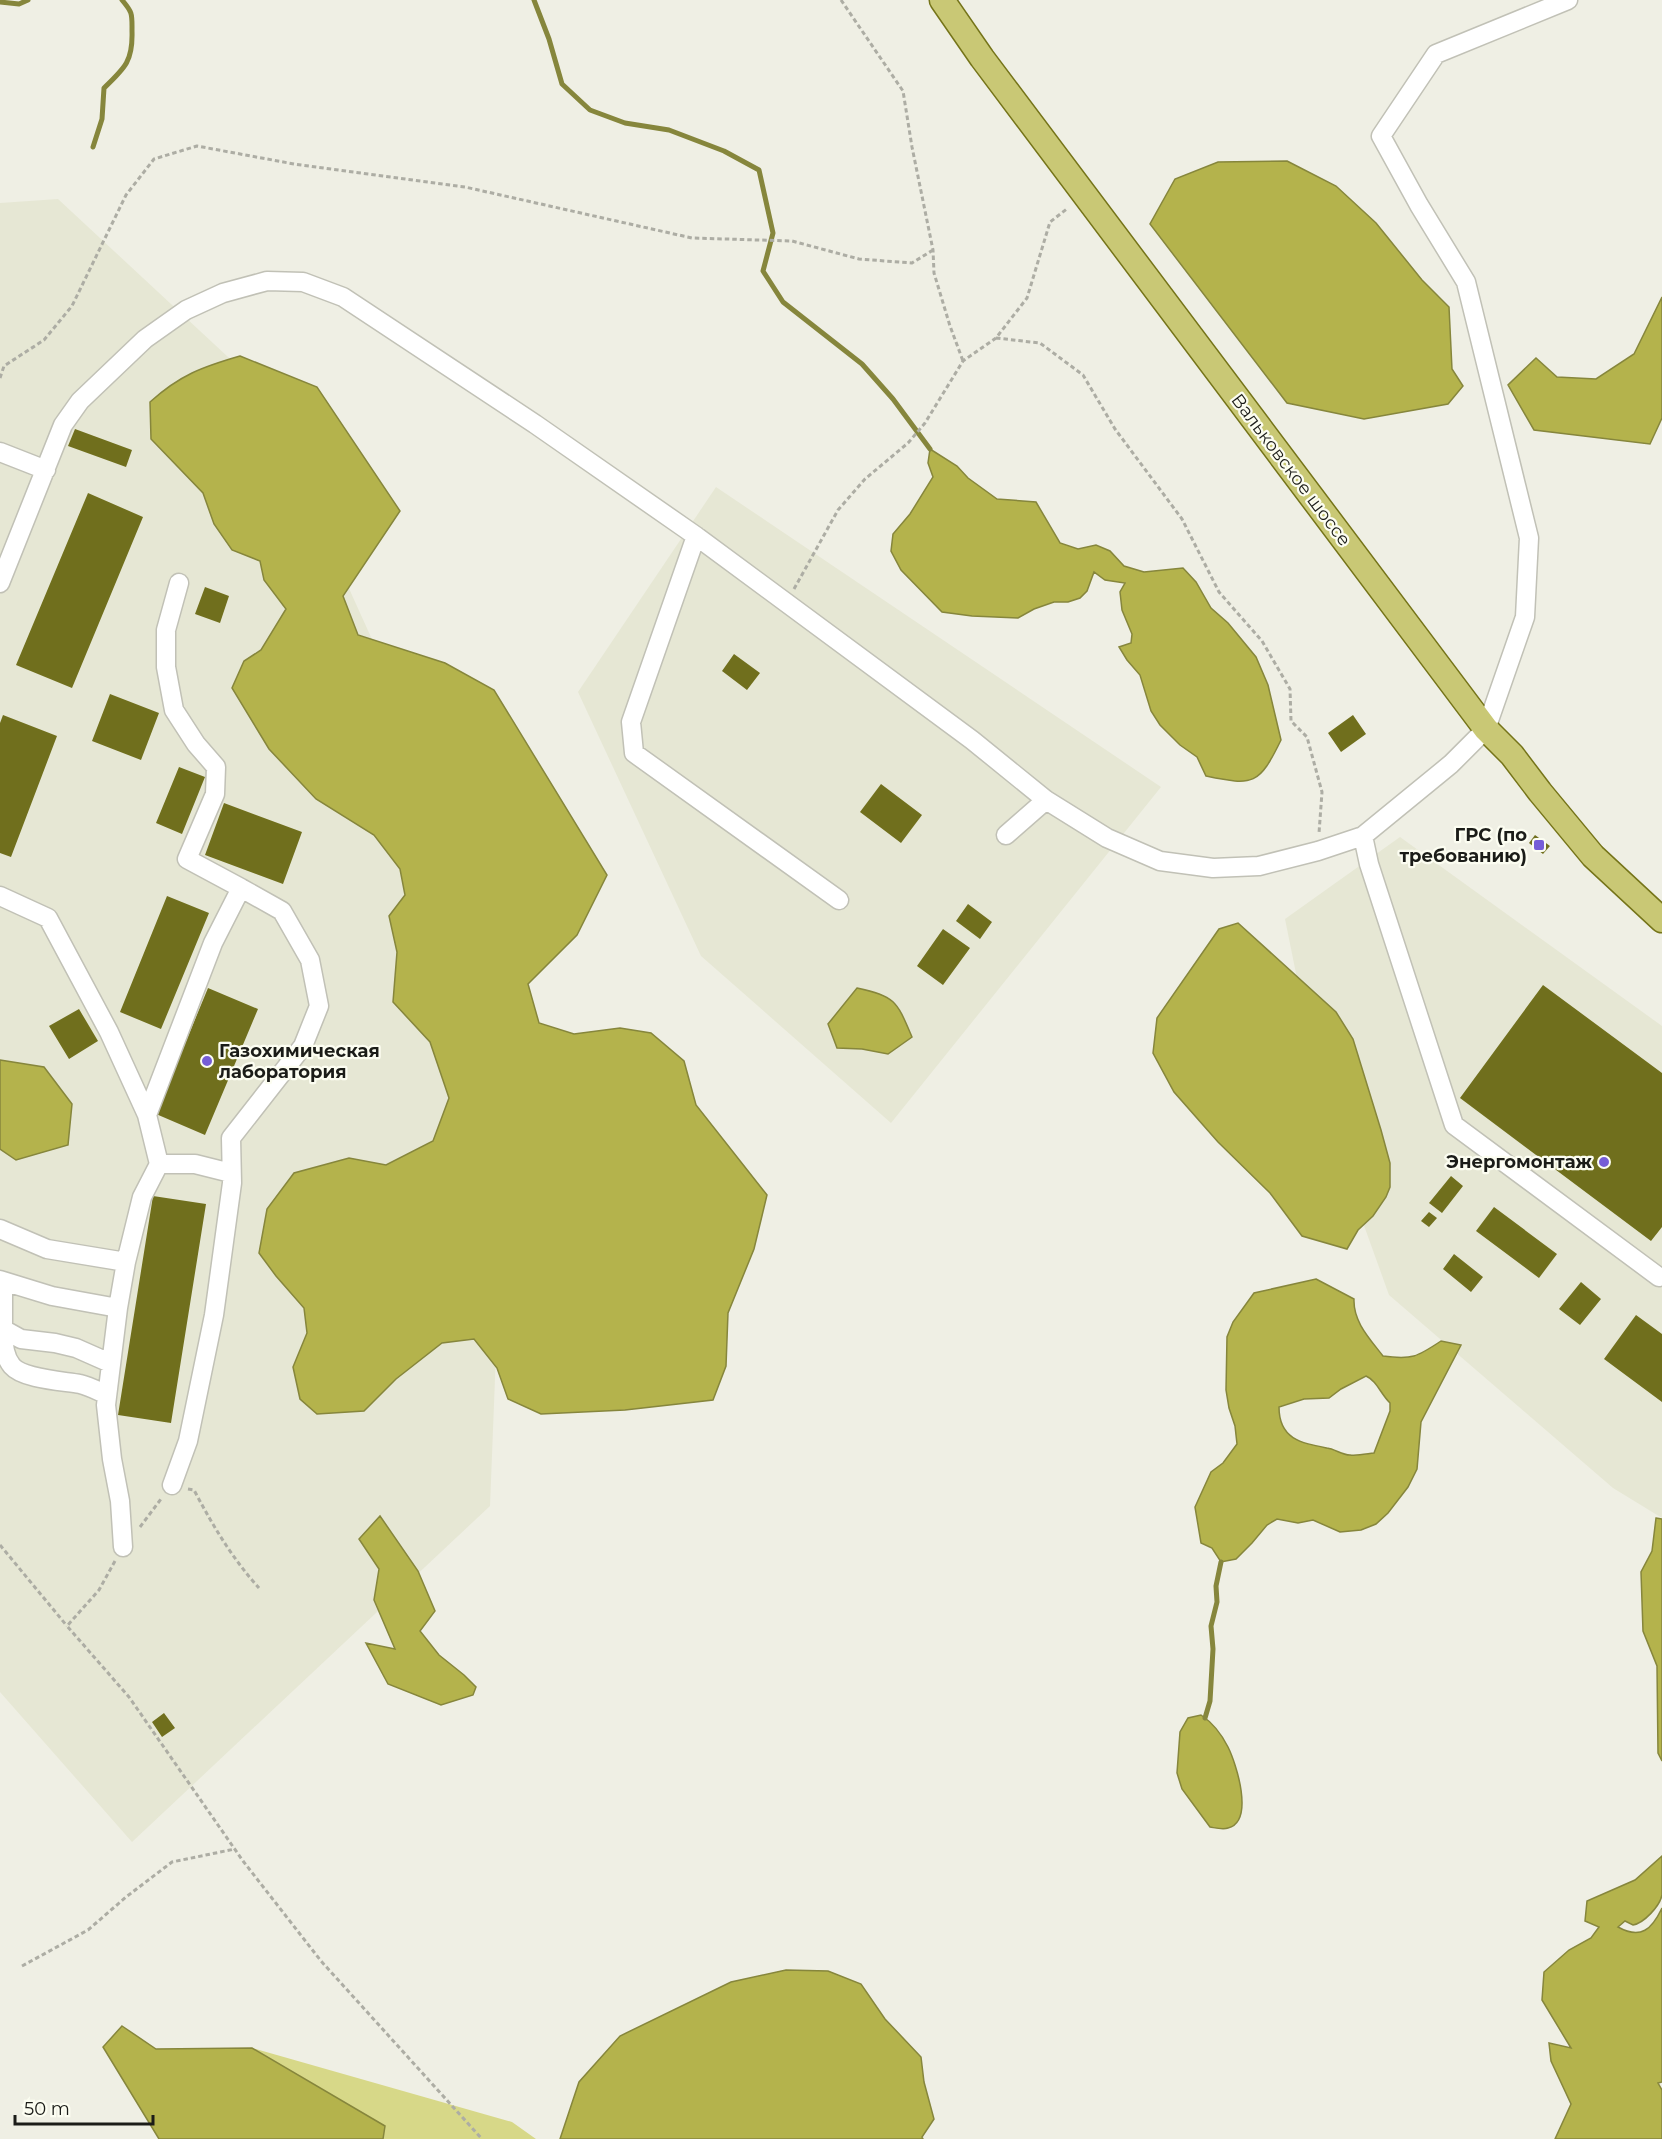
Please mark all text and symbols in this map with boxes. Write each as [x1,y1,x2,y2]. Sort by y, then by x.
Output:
street label: Вальковское шоссе [1227,390,1355,550]
place label: ГРС (по требованию) [1399,824,1527,867]
marker: ГРС (по требованию) [1532,838,1546,852]
place label: Газохимическая лаборатория [219,1040,380,1083]
marker: Газохимическая лаборатория [200,1054,214,1068]
place label: Энергомонтаж [1446,1151,1593,1173]
marker: Энергомонтаж [1597,1155,1611,1169]
scale bar [15,2088,153,2126]
text: 50 m [24,2098,70,2120]

